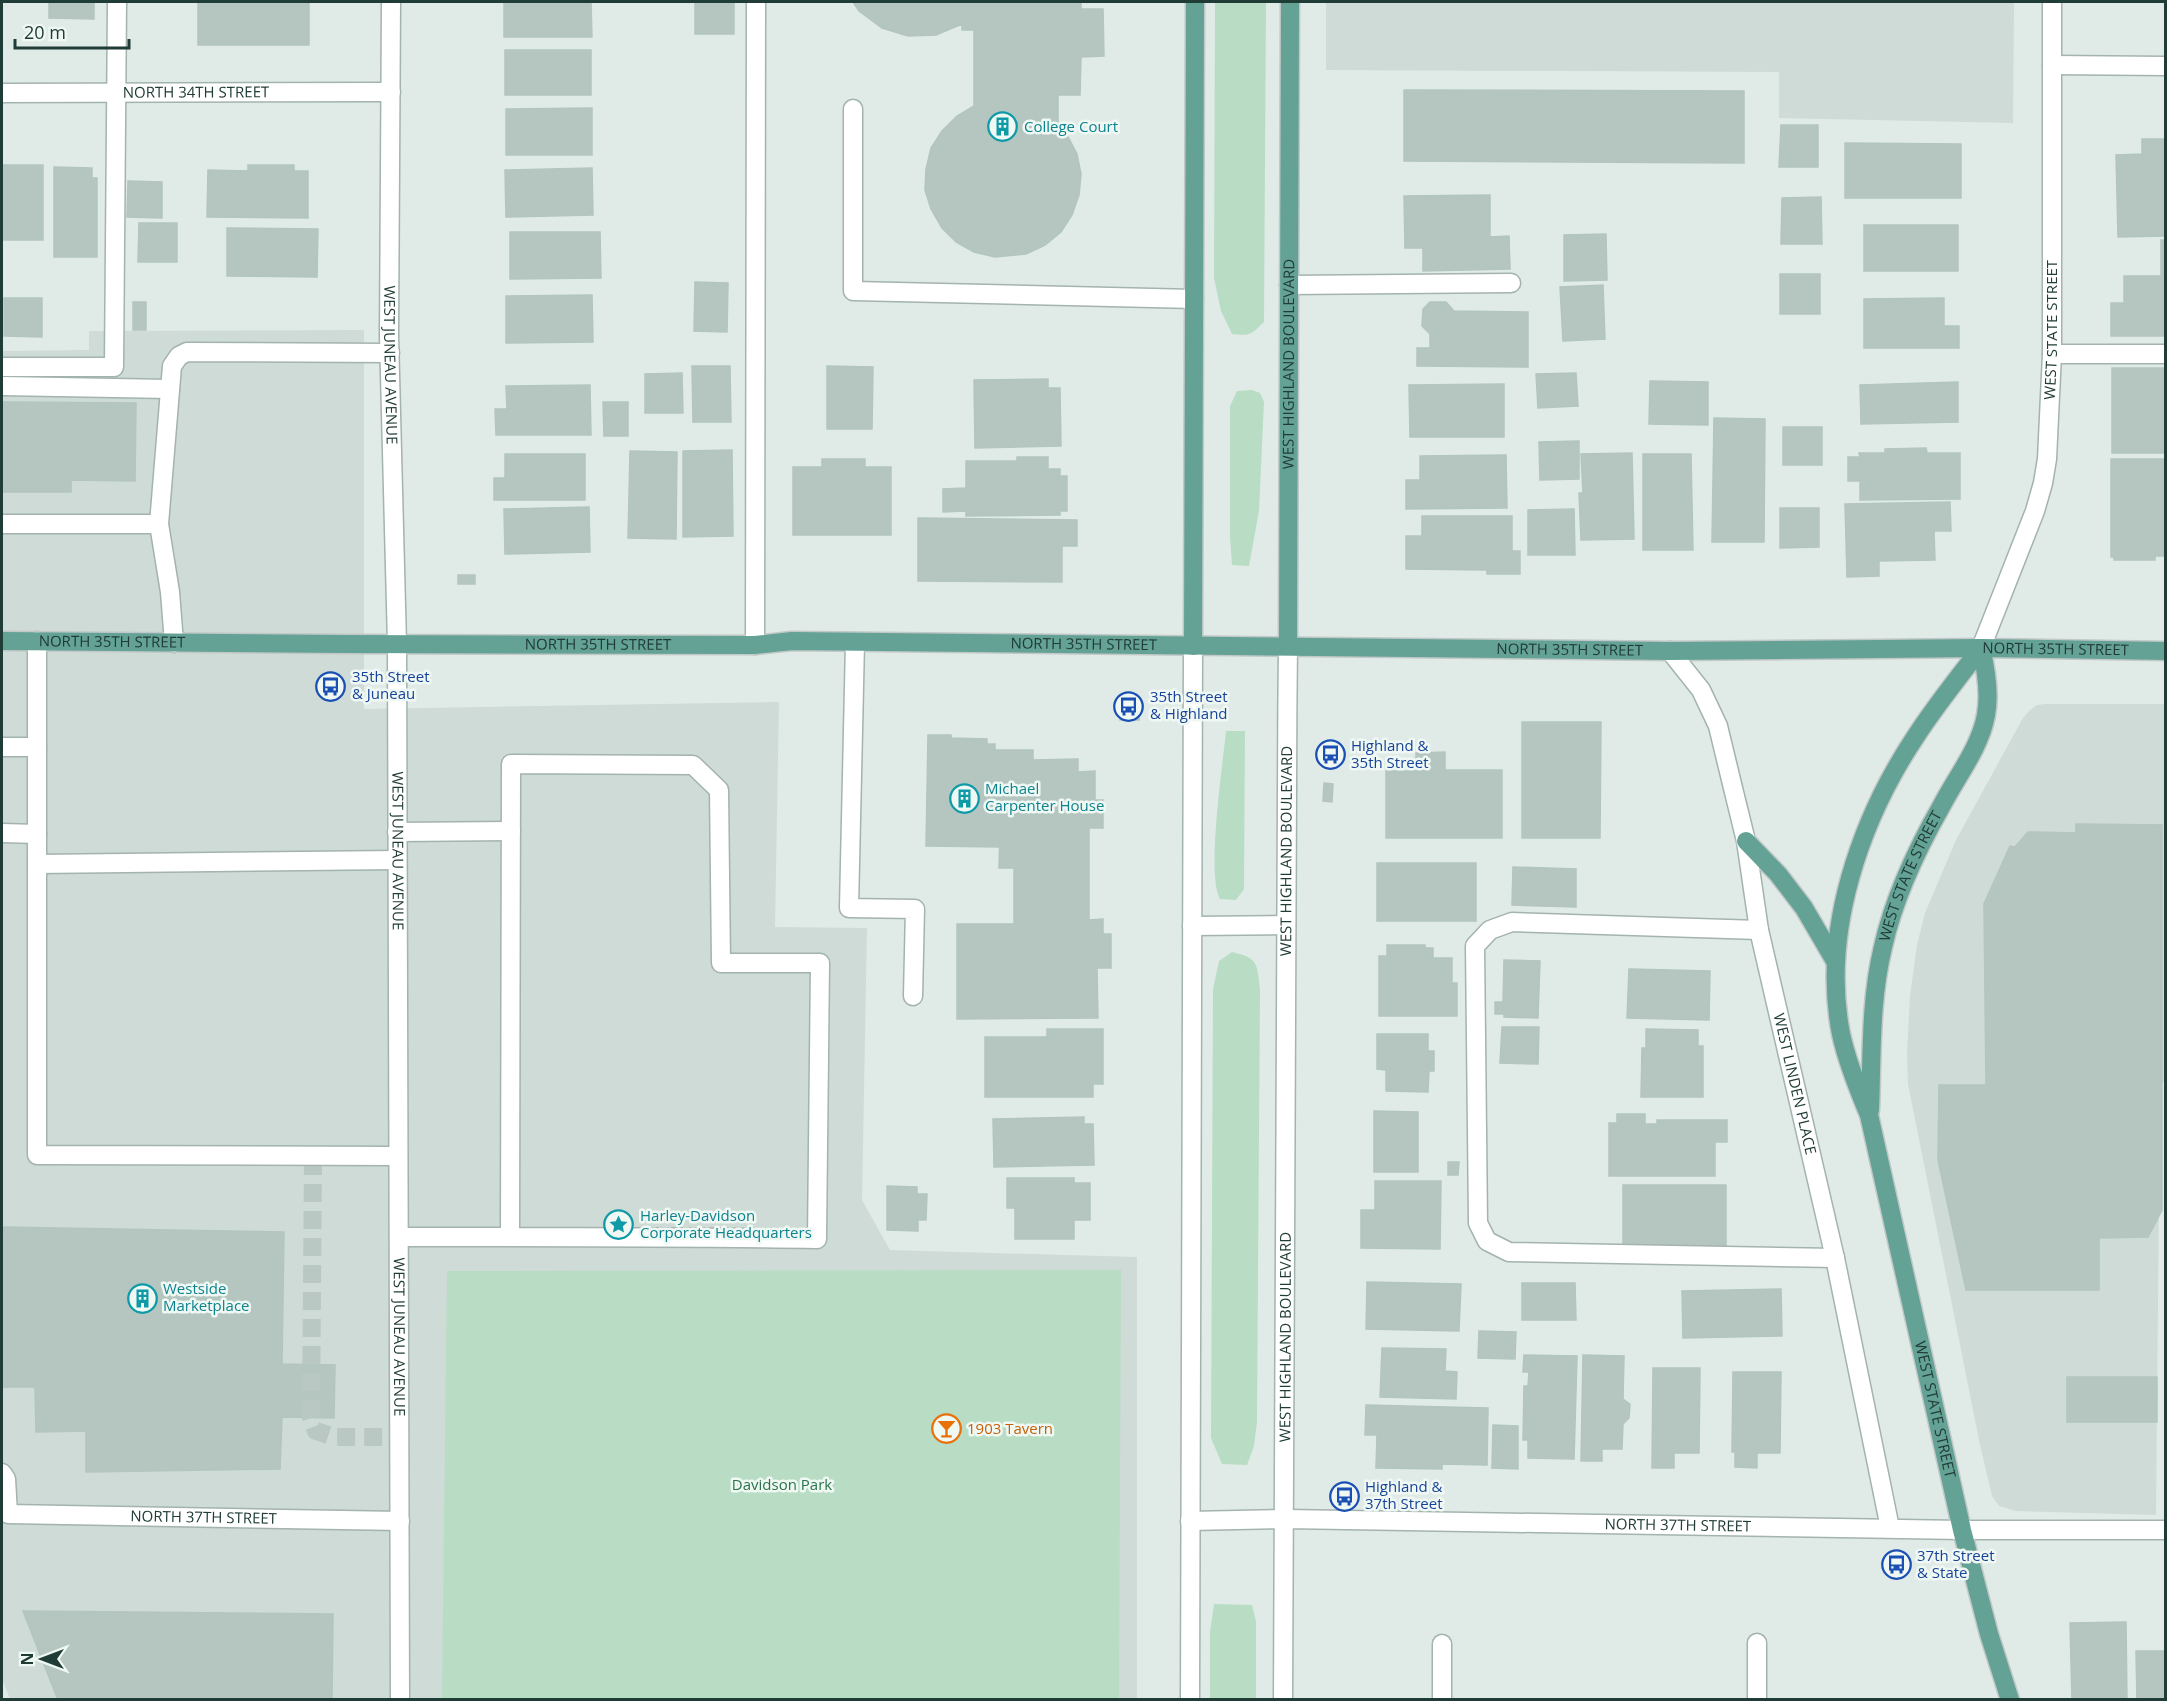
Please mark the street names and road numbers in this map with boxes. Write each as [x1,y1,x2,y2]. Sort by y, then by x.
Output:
street label: NORTH 34TH STREET [123,81,270,102]
street label: WEST HIGHLAND BOULEVARD [1278,259,1298,469]
street label: WEST STATE STREET [2039,259,2061,400]
street label: WEST JUNEAU AVENUE [380,285,403,445]
street label: NORTH 35TH STREET [39,630,186,652]
street label: NORTH 35TH STREET [1010,632,1158,654]
street label: NORTH 35TH STREET [525,633,672,654]
street label: NORTH 35TH STREET [1982,637,2130,659]
street label: NORTH 35TH STREET [1496,638,1644,660]
street label: WEST HIGHLAND BOULEVARD [1275,746,1296,956]
street label: WEST JUNEAU AVENUE [388,771,409,930]
street label: WEST STATE STREET [1874,806,1946,943]
street label: WEST LINDEN PLACE [1770,1011,1822,1156]
street label: WEST HIGHLAND BOULEVARD [1274,1232,1295,1442]
street label: WEST JUNEAU AVENUE [390,1257,410,1416]
street label: WEST STATE STREET [1911,1339,1961,1481]
street label: NORTH 37TH STREET [130,1505,278,1528]
street label: NORTH 37TH STREET [1605,1513,1752,1536]

